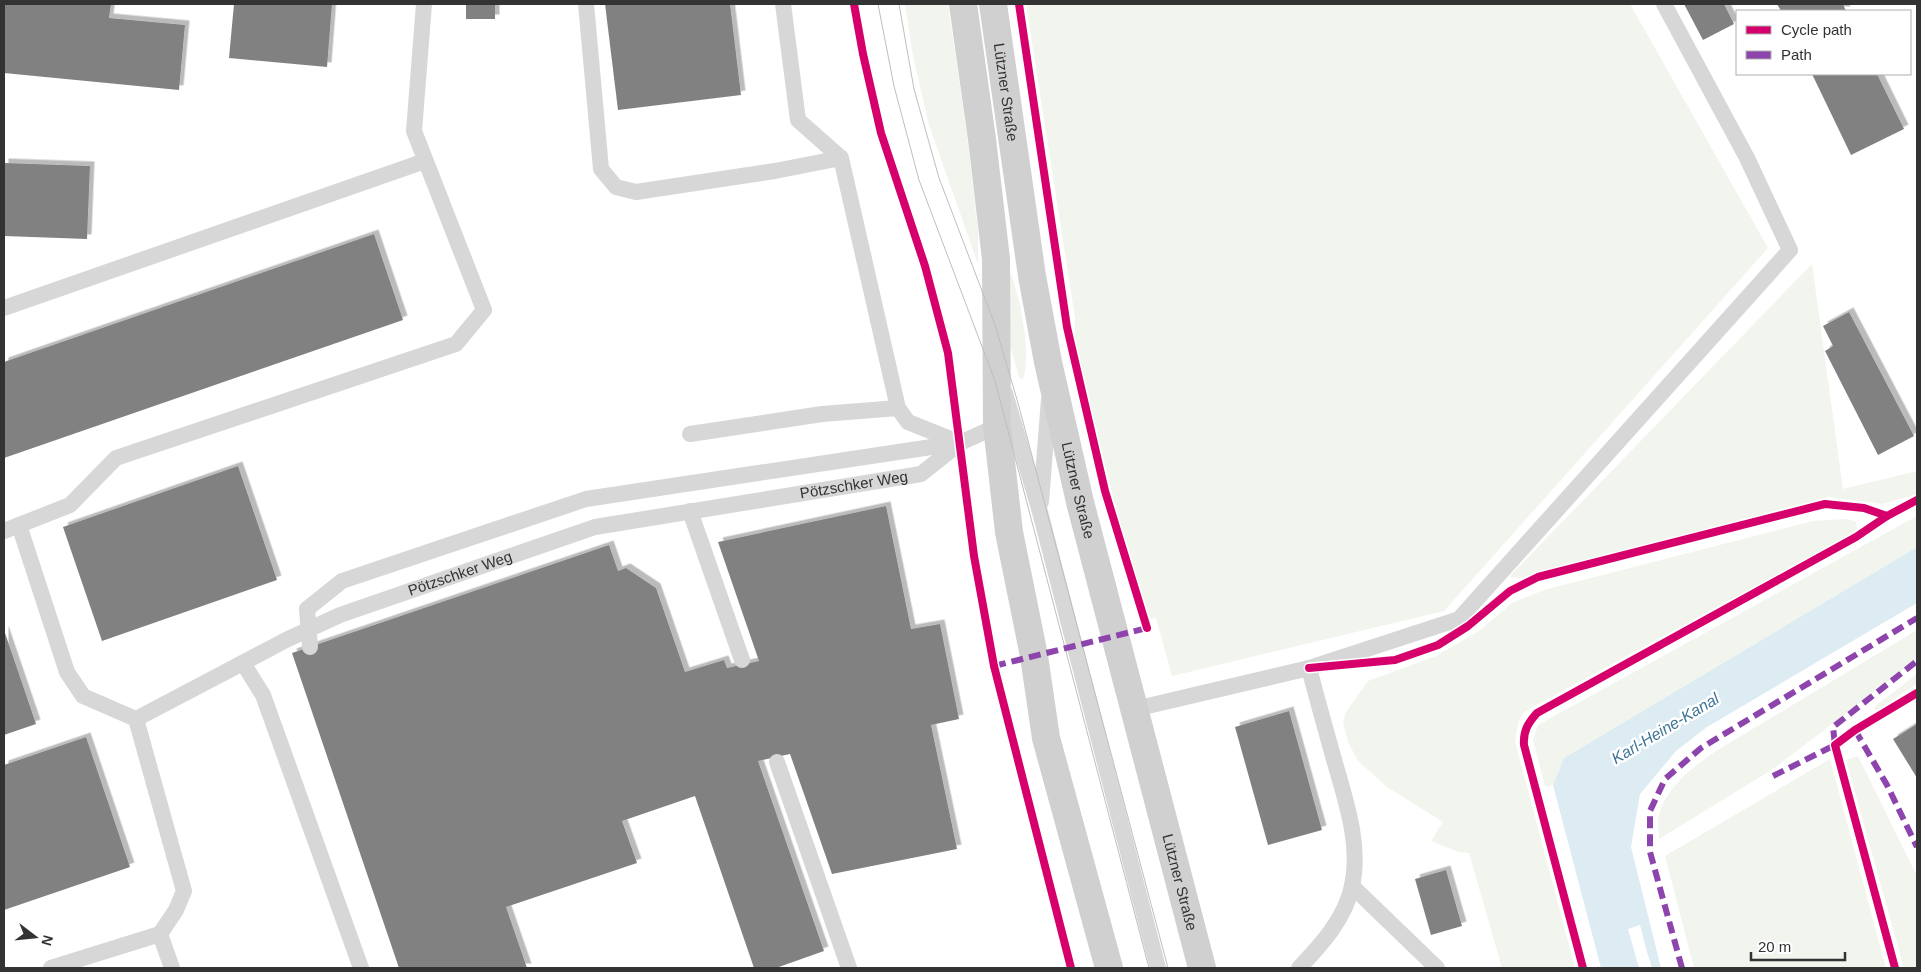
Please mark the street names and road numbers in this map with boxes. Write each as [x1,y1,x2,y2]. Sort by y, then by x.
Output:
street label: Lützner Straße [991,42,1022,142]
street label: Lützner Straße [1058,440,1098,541]
street label: Pötzschker Weg [799,467,909,502]
street label: Pötzschker Weg [406,547,514,599]
street label: Lützner Straße [1159,832,1201,932]

